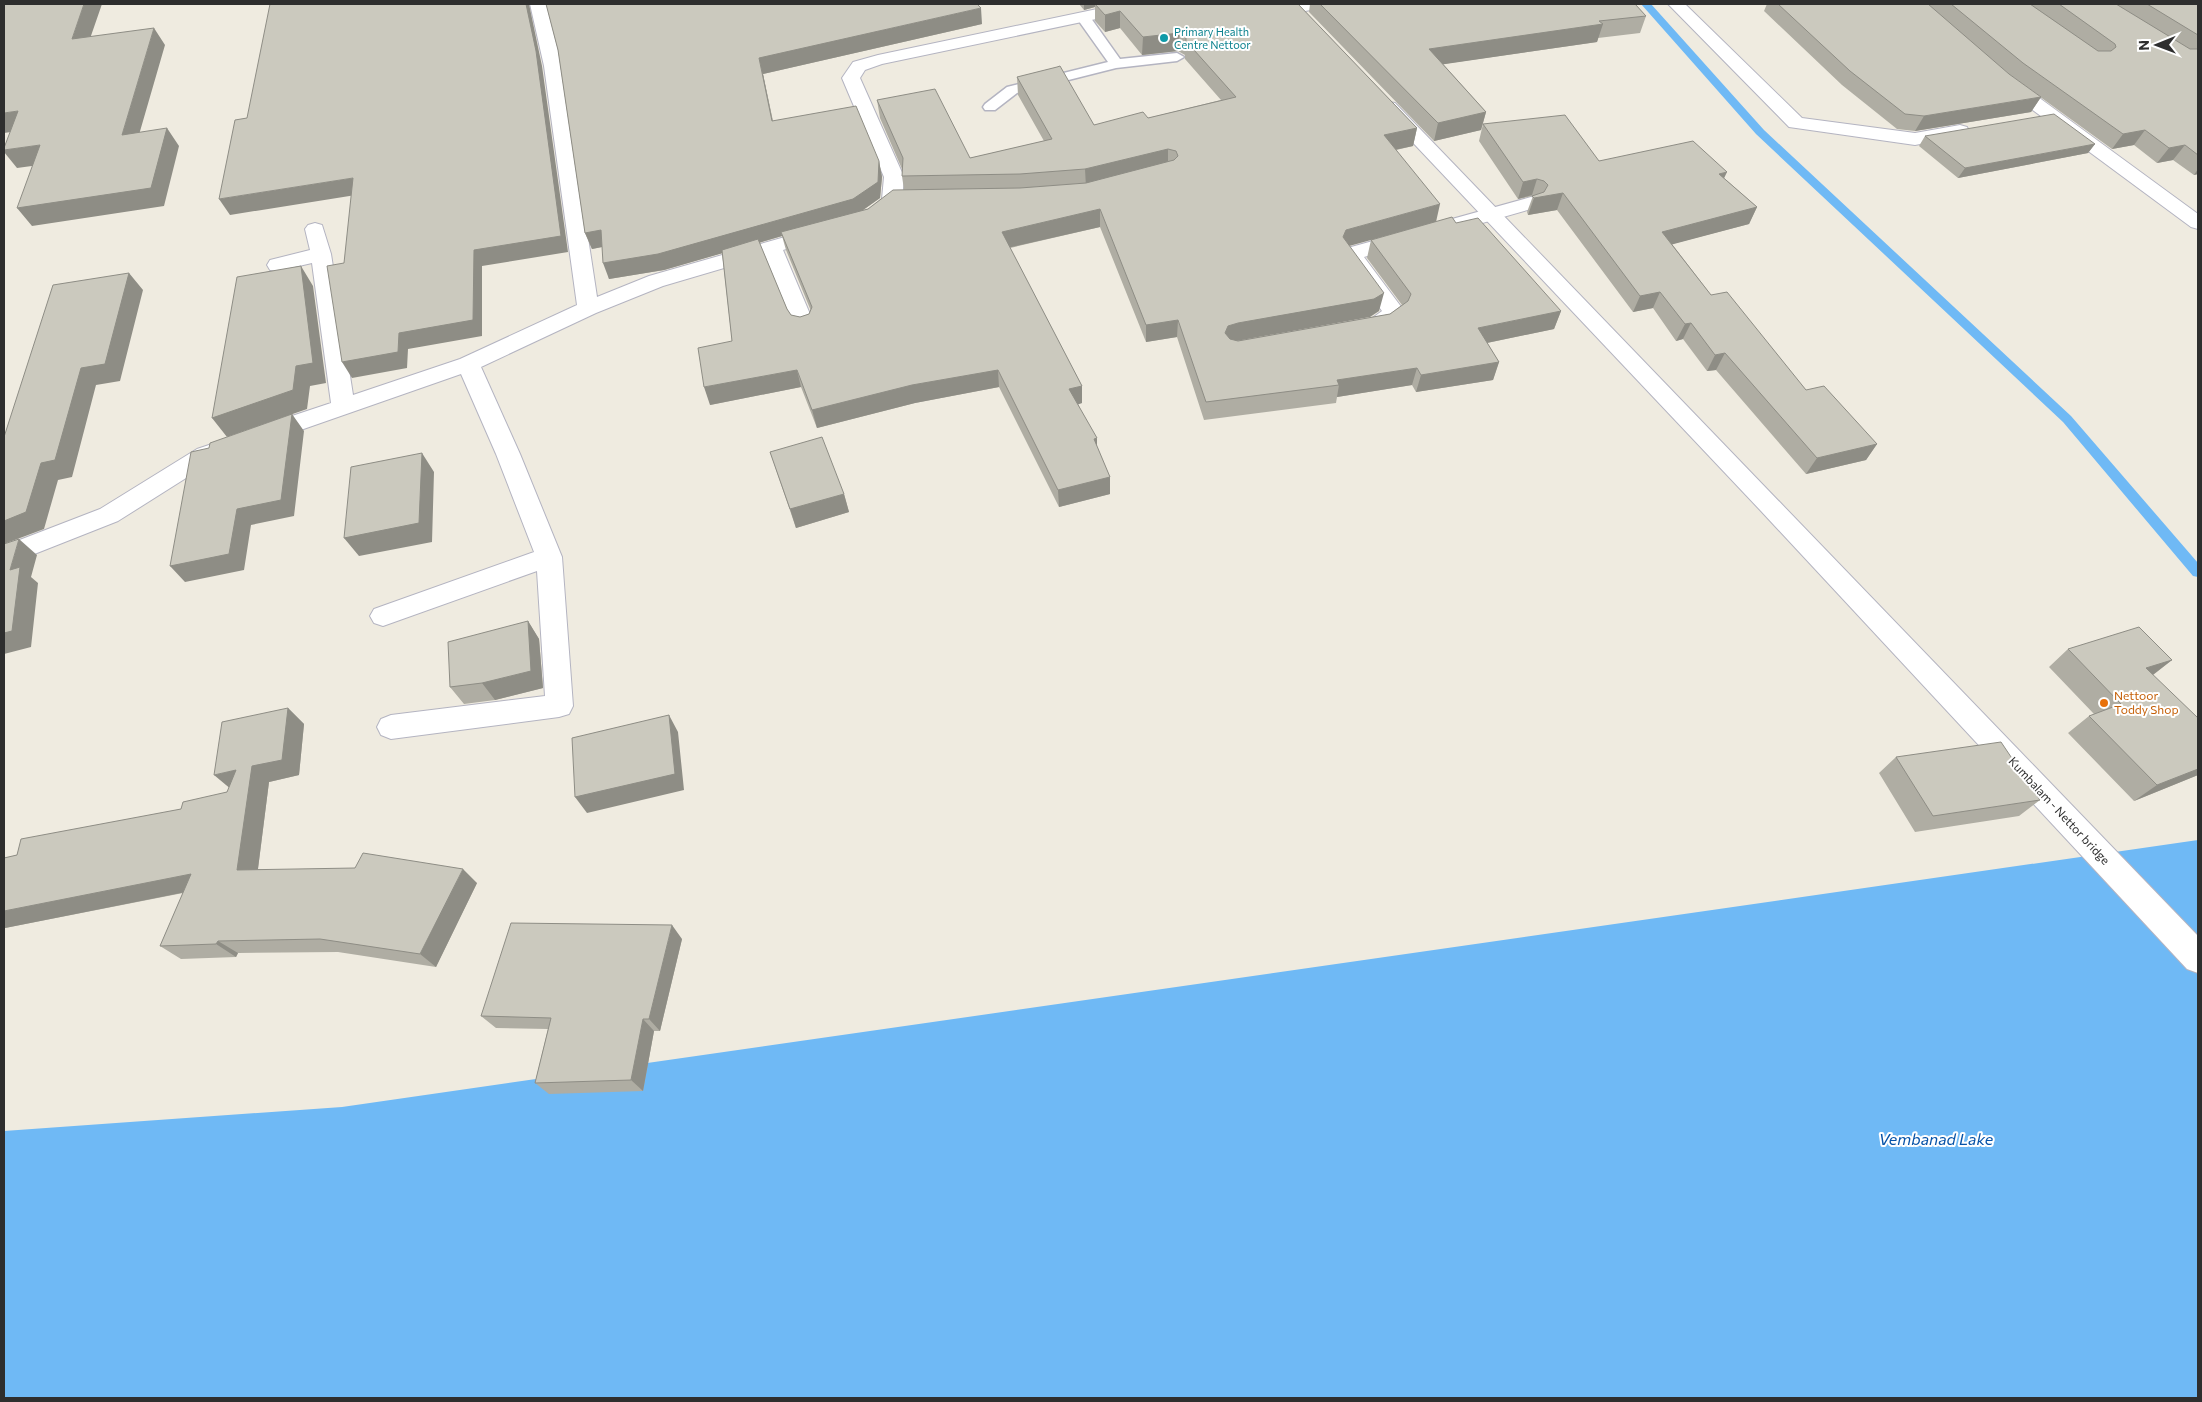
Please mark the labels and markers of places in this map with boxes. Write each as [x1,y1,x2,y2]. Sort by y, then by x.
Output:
place label: Primary Health Centre Nettoor [1174,25,1251,51]
marker: Primary Health Centre Nettoor [1158,32,1170,44]
place label: Nettoor Toddy Shop [2114,688,2179,716]
marker: Nettoor Toddy Shop [2098,697,2110,709]

